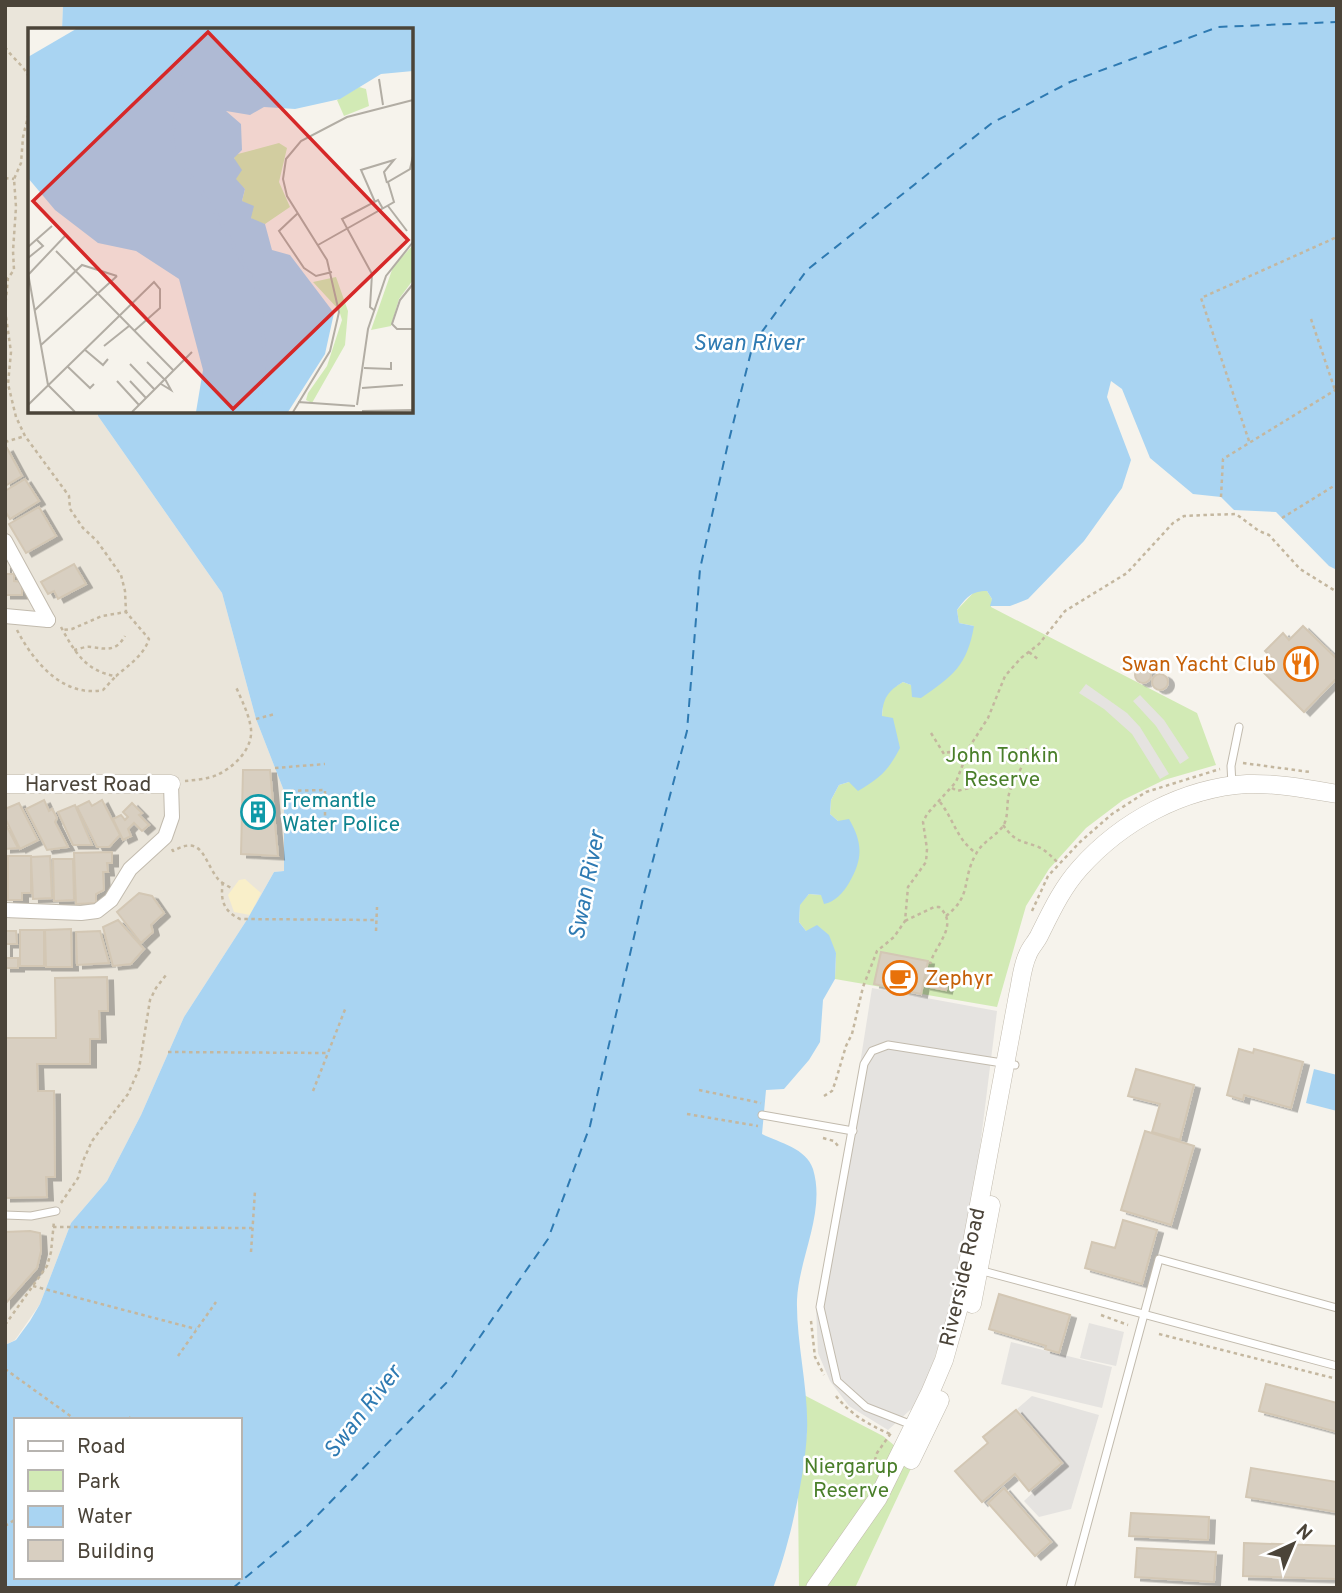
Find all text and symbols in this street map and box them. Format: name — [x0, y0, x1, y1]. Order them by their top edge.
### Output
inset map — [28, 28, 413, 413]
water label: Swan River — [693, 330, 805, 359]
restaurant icon: Swan Yacht Club — [1282, 645, 1320, 683]
place label: Swan Yacht Club — [1121, 652, 1276, 679]
park label: John Tonkin Reserve — [945, 743, 1059, 794]
street label: Harvest Road — [25, 772, 151, 799]
place label: Fremantle Water Police — [282, 788, 400, 839]
building icon: Fremantle Water Police — [239, 793, 277, 831]
water label: Swan River — [564, 826, 614, 942]
cafe icon: Zephyr — [881, 959, 919, 997]
place label: Zephyr — [925, 966, 993, 993]
street label: Riverside Road — [934, 1205, 993, 1349]
water label: Swan River — [319, 1358, 411, 1465]
legend — [14, 1418, 242, 1579]
text: Road — [77, 1434, 126, 1461]
park label: Niergarup Reserve — [804, 1454, 898, 1505]
text: Park — [77, 1469, 120, 1496]
text: Water — [77, 1504, 132, 1531]
north arrow — [1258, 1509, 1328, 1579]
text: N — [1290, 1520, 1317, 1547]
text: Building — [77, 1539, 155, 1566]

